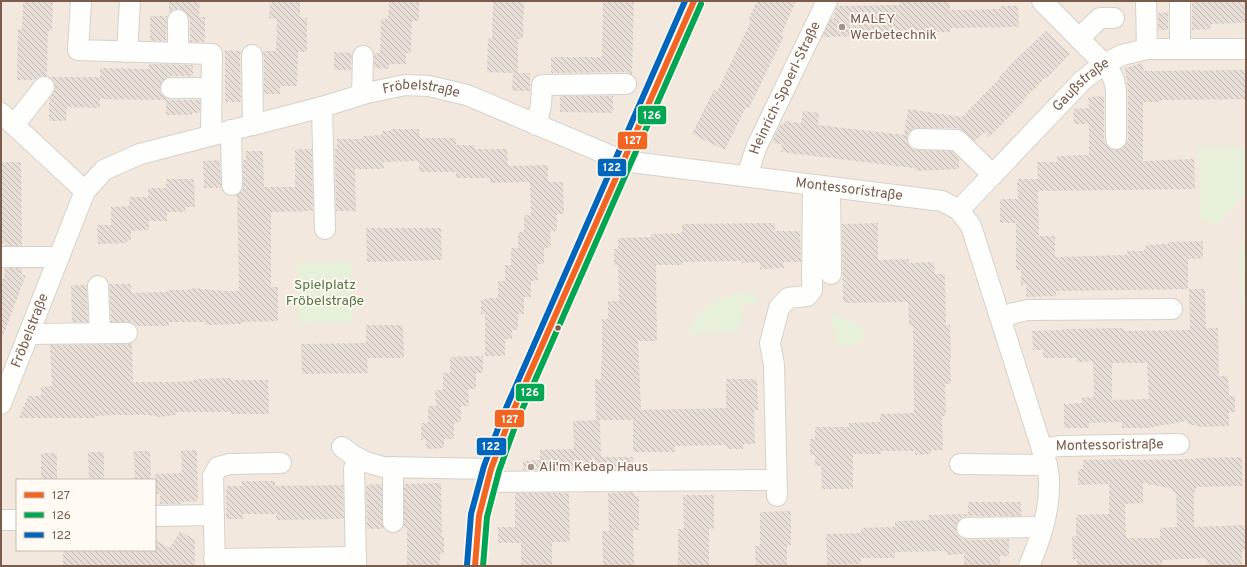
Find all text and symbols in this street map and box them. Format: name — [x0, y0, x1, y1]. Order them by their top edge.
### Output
place label: MALEY Werbetechnik — [850, 11, 937, 44]
street label: Heinrich-Spoerl-Straße — [746, 19, 824, 157]
marker: MALEY Werbetechnik — [837, 22, 847, 32]
street label: Gaußstraße — [1049, 54, 1112, 115]
street label: Fröbelstraße — [381, 76, 462, 102]
line badge: 126 — [637, 105, 667, 125]
text: 126 — [643, 109, 661, 123]
line badge: 127 — [617, 131, 648, 150]
text: 127 — [625, 134, 642, 148]
line badge: 122 — [597, 158, 627, 177]
text: 122 — [603, 161, 621, 175]
street label: Montessoristraße — [795, 174, 904, 205]
park label: Spielplatz Fröbelstraße — [286, 277, 364, 310]
street label: Fröbelstraße — [8, 291, 52, 370]
unlabelled marker — [553, 323, 563, 333]
line badge: 126 — [515, 383, 545, 402]
text: 126 — [521, 386, 539, 400]
line badge: 127 — [494, 409, 525, 428]
text: 127 — [502, 413, 519, 427]
street label: Montessoristraße — [1056, 436, 1164, 455]
line badge: 122 — [476, 437, 507, 456]
text: 122 — [482, 440, 500, 454]
place label: Ali'm Kebap Haus — [539, 459, 648, 476]
marker: Ali'm Kebap Haus — [526, 462, 536, 472]
legend — [16, 479, 156, 551]
text: 127 — [52, 488, 70, 504]
text: 126 — [52, 508, 71, 524]
text: 122 — [52, 528, 71, 544]

